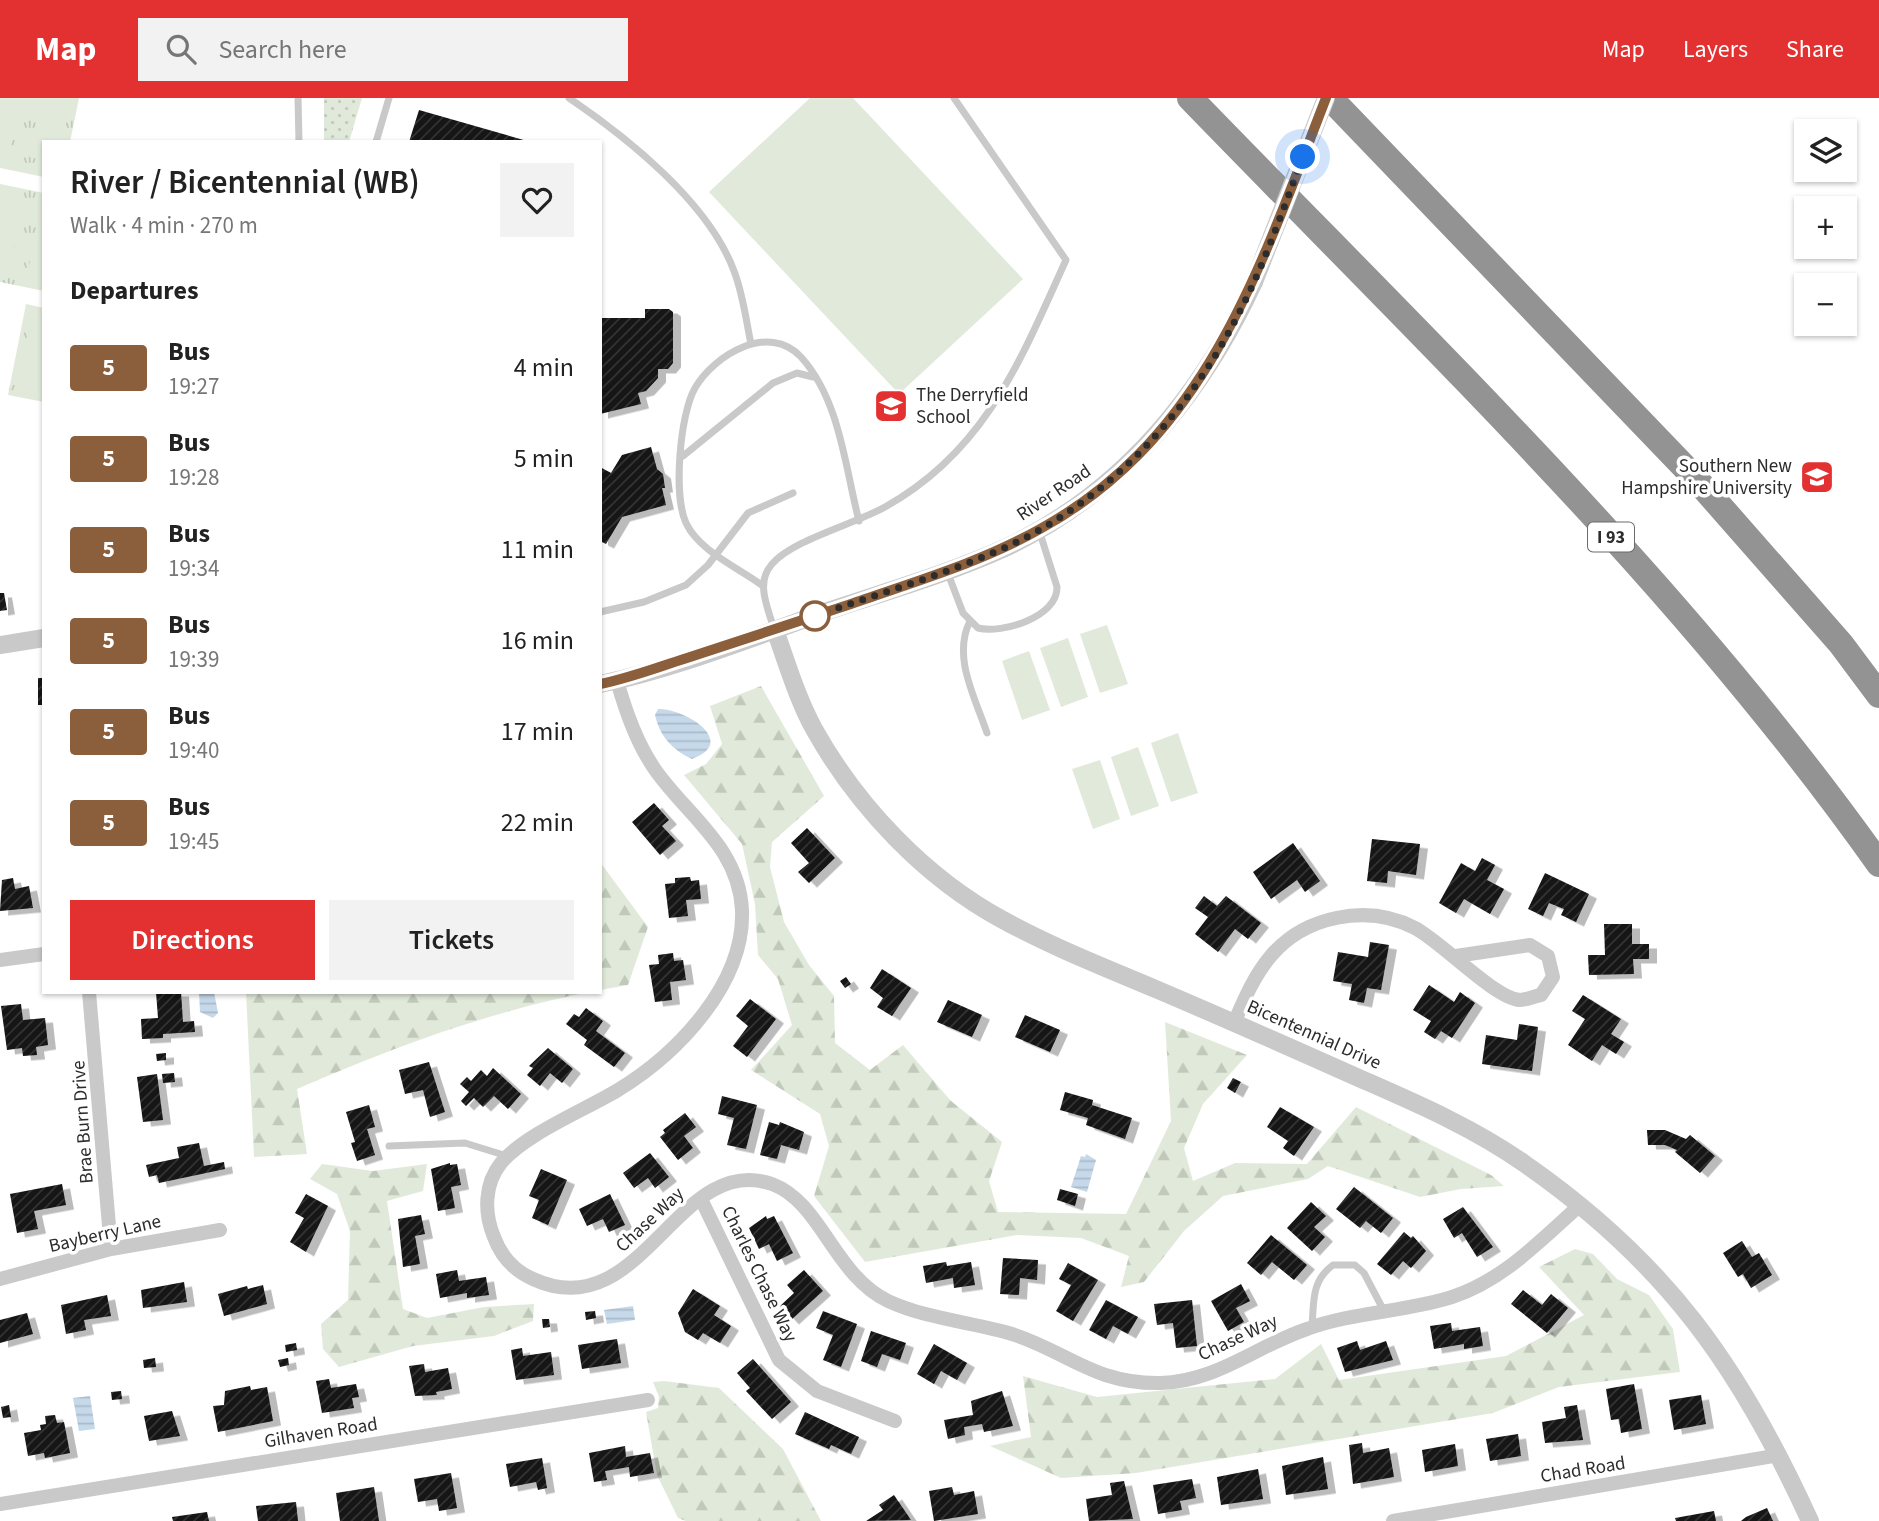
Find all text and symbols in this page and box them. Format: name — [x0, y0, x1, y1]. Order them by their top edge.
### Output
search box — [138, 18, 628, 81]
text: Map — [35, 26, 96, 73]
icon: search — [162, 30, 200, 68]
text: Search here — [218, 31, 347, 68]
text: Map — [1602, 32, 1645, 67]
text: Layers — [1683, 32, 1748, 67]
text: Share — [1786, 32, 1844, 67]
map controls — [1794, 119, 1857, 336]
button: layers — [1794, 119, 1857, 182]
your location — [1285, 139, 1320, 174]
text: River / Bicentennial (WB) — [70, 159, 420, 206]
button: heart — [500, 163, 574, 237]
button: + — [1794, 196, 1857, 259]
text: Walk · 4 min · 270 m — [70, 209, 258, 242]
text: Departures — [70, 272, 198, 309]
button: − — [1794, 273, 1857, 336]
text: Bus — [168, 333, 210, 370]
text: 4 min — [514, 349, 574, 386]
text: 5 — [102, 350, 115, 385]
text: 19:27 — [168, 370, 219, 403]
place label: The Derryfield School — [916, 382, 1028, 431]
school or university icon: The Derryfield School — [872, 387, 910, 425]
text: Bus — [168, 424, 210, 461]
text: 5 min — [514, 440, 574, 477]
text: 5 — [102, 441, 115, 476]
place label: Southern New Hampshire University — [1621, 453, 1792, 502]
street label: River Road — [1011, 458, 1097, 528]
school or university icon: Southern New Hampshire University — [1798, 458, 1836, 496]
text: 19:28 — [168, 461, 219, 494]
text: Bus — [168, 515, 210, 552]
road number: I 93 — [1588, 522, 1634, 552]
text: 11 min — [501, 531, 574, 568]
text: 5 — [102, 532, 115, 567]
text: 19:34 — [168, 552, 219, 585]
unlabelled marker — [800, 601, 830, 631]
text: Bus — [168, 606, 210, 643]
text: 16 min — [501, 622, 574, 659]
text: 5 — [102, 623, 115, 658]
text: 19:39 — [168, 643, 219, 676]
text: Bus — [168, 697, 210, 734]
text: 17 min — [501, 713, 574, 750]
text: 5 — [102, 714, 115, 749]
text: 19:40 — [168, 734, 219, 767]
text: Bus — [168, 788, 210, 825]
text: 22 min — [501, 804, 574, 841]
text: 5 — [102, 805, 115, 840]
text: 19:45 — [168, 825, 219, 858]
button: Directions — [70, 900, 315, 980]
button: Tickets — [329, 900, 574, 980]
street label: Bicentennial Drive — [1243, 993, 1385, 1077]
street label: Brae Burn Drive — [65, 1059, 101, 1185]
street label: Chase Way — [610, 1181, 690, 1259]
street label: Charles Chase Way — [714, 1201, 804, 1347]
street label: Bayberry Lane — [46, 1208, 164, 1260]
street label: Chase Way — [1194, 1308, 1282, 1368]
street label: Gilhaven Road — [262, 1411, 380, 1455]
street label: Chad Road — [1538, 1450, 1628, 1490]

